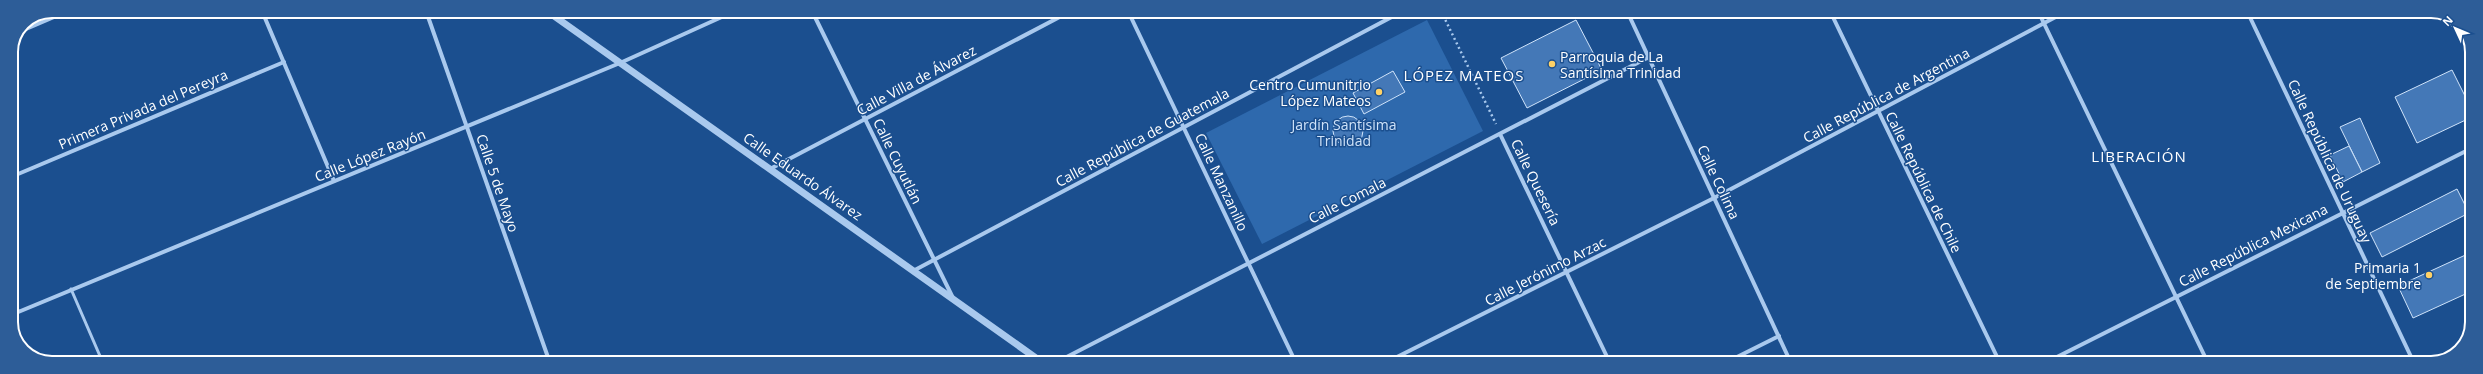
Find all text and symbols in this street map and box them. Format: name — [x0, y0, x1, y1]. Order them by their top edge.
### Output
north arrow — [2435, 8, 2475, 48]
text: N — [2439, 12, 2456, 29]
street label: Calle Villa de Álvarez — [853, 40, 980, 120]
street label: Calle República de Argentina — [1799, 43, 1973, 147]
place label: Parroquia de La Santísima Trinidad — [1560, 47, 1681, 82]
marker: Parroquia de La Santísima Trinidad — [1547, 59, 1557, 69]
street label: Primera Privada del Pereyra — [55, 65, 231, 153]
district label: LÓPEZ MATEOS — [1404, 65, 1524, 85]
place label: Centro Cumunitrio López Mateos — [1249, 75, 1371, 110]
street label: Calle República de Uruguay — [2284, 76, 2377, 247]
street label: Calle República de Guatemala — [1052, 83, 1232, 191]
marker: Centro Cumunitrio López Mateos — [1374, 87, 1384, 97]
street label: Calle República de Chile — [1881, 108, 1967, 256]
street label: Calle Cuyutlán — [869, 115, 927, 207]
park label: Jardín Santísima Trinidad — [1289, 115, 1397, 150]
street label: Calle López Rayón — [312, 124, 428, 186]
street label: Calle Eduardo Álvarez — [740, 128, 867, 225]
street label: Calle Manzanillo — [1191, 130, 1253, 234]
street label: Calle 5 de Mayo — [472, 131, 524, 235]
street label: Calle Quesería — [1507, 136, 1565, 228]
street label: Calle Colima — [1693, 142, 1745, 222]
district label: LIBERACIÓN — [2091, 146, 2187, 166]
street label: Calle Comala — [1305, 172, 1389, 228]
street label: Calle República Mexicana — [2175, 199, 2331, 291]
street label: Calle Jerónimo Arzac — [1481, 232, 1609, 310]
place label: Primaria 1 de Septiembre — [2325, 258, 2421, 293]
marker: Primaria 1 de Septiembre — [2424, 270, 2434, 280]

